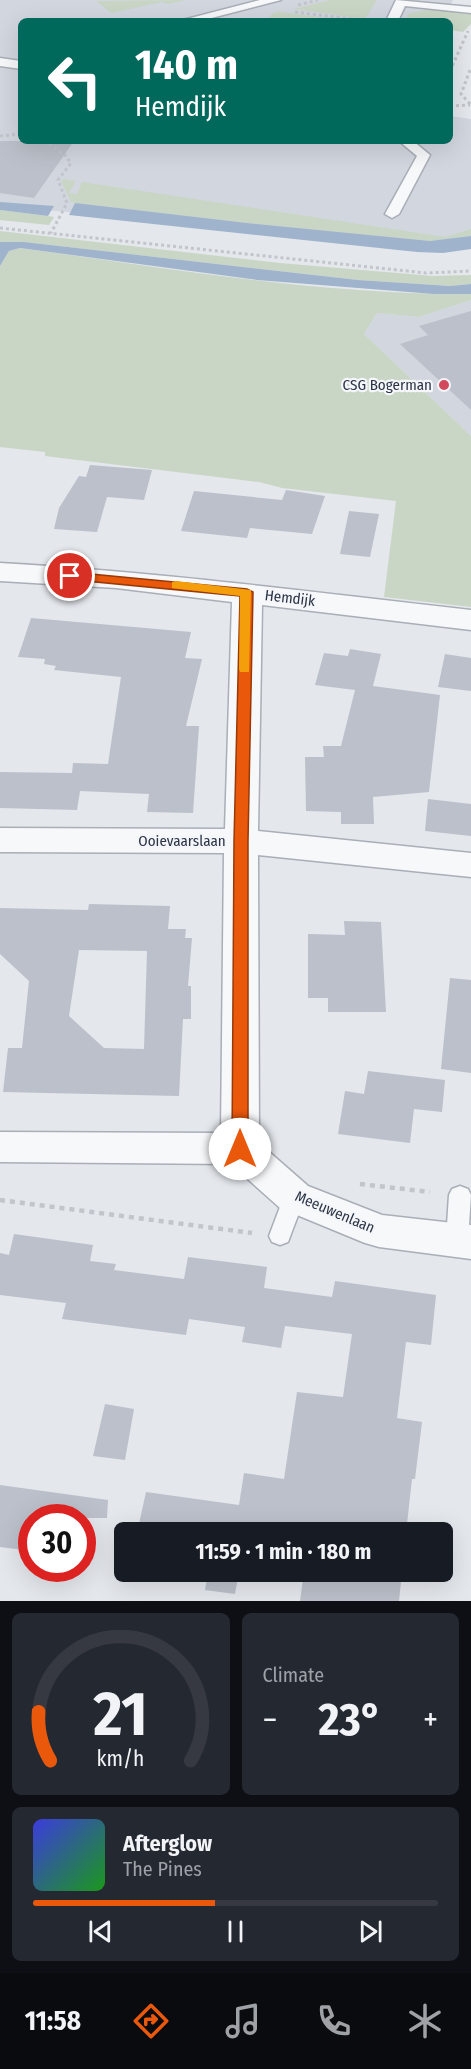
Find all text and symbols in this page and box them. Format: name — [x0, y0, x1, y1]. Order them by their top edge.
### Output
text: 140 m — [135, 40, 238, 90]
icon: left — [36, 42, 114, 120]
text: Hemdijk — [135, 91, 226, 123]
place label: CSG Bogerman — [343, 376, 432, 394]
marker: CSG Bogerman — [437, 378, 451, 392]
pin — [44, 550, 95, 601]
icon: arrive — [53, 559, 86, 592]
street label: Hemdijk — [264, 586, 316, 610]
street label: Ooievaarslaan — [138, 832, 226, 850]
position arrow — [208, 1117, 272, 1181]
street label: Meeuwenlaan — [292, 1187, 378, 1237]
speed limit sign: 30 — [18, 1504, 96, 1582]
text: 11:59 · 1 min · 180 m — [196, 1538, 371, 1565]
text: Climate — [263, 1663, 324, 1687]
text: 21 — [93, 1677, 148, 1752]
text: 23° — [319, 1693, 382, 1747]
text: − — [263, 1700, 277, 1740]
text: + — [423, 1700, 438, 1740]
text: km/h — [97, 1746, 145, 1772]
text: Afterglow — [123, 1830, 212, 1857]
text: The Pines — [123, 1857, 202, 1881]
icon: previous — [84, 1915, 117, 1948]
icon: pause — [219, 1915, 252, 1948]
icon: next — [354, 1915, 387, 1948]
icon: directions — [130, 2000, 172, 2042]
icon: music — [222, 2000, 264, 2042]
icon: phone — [313, 2000, 355, 2042]
icon: climate — [404, 2000, 446, 2042]
text: 11:58 — [25, 2005, 81, 2037]

